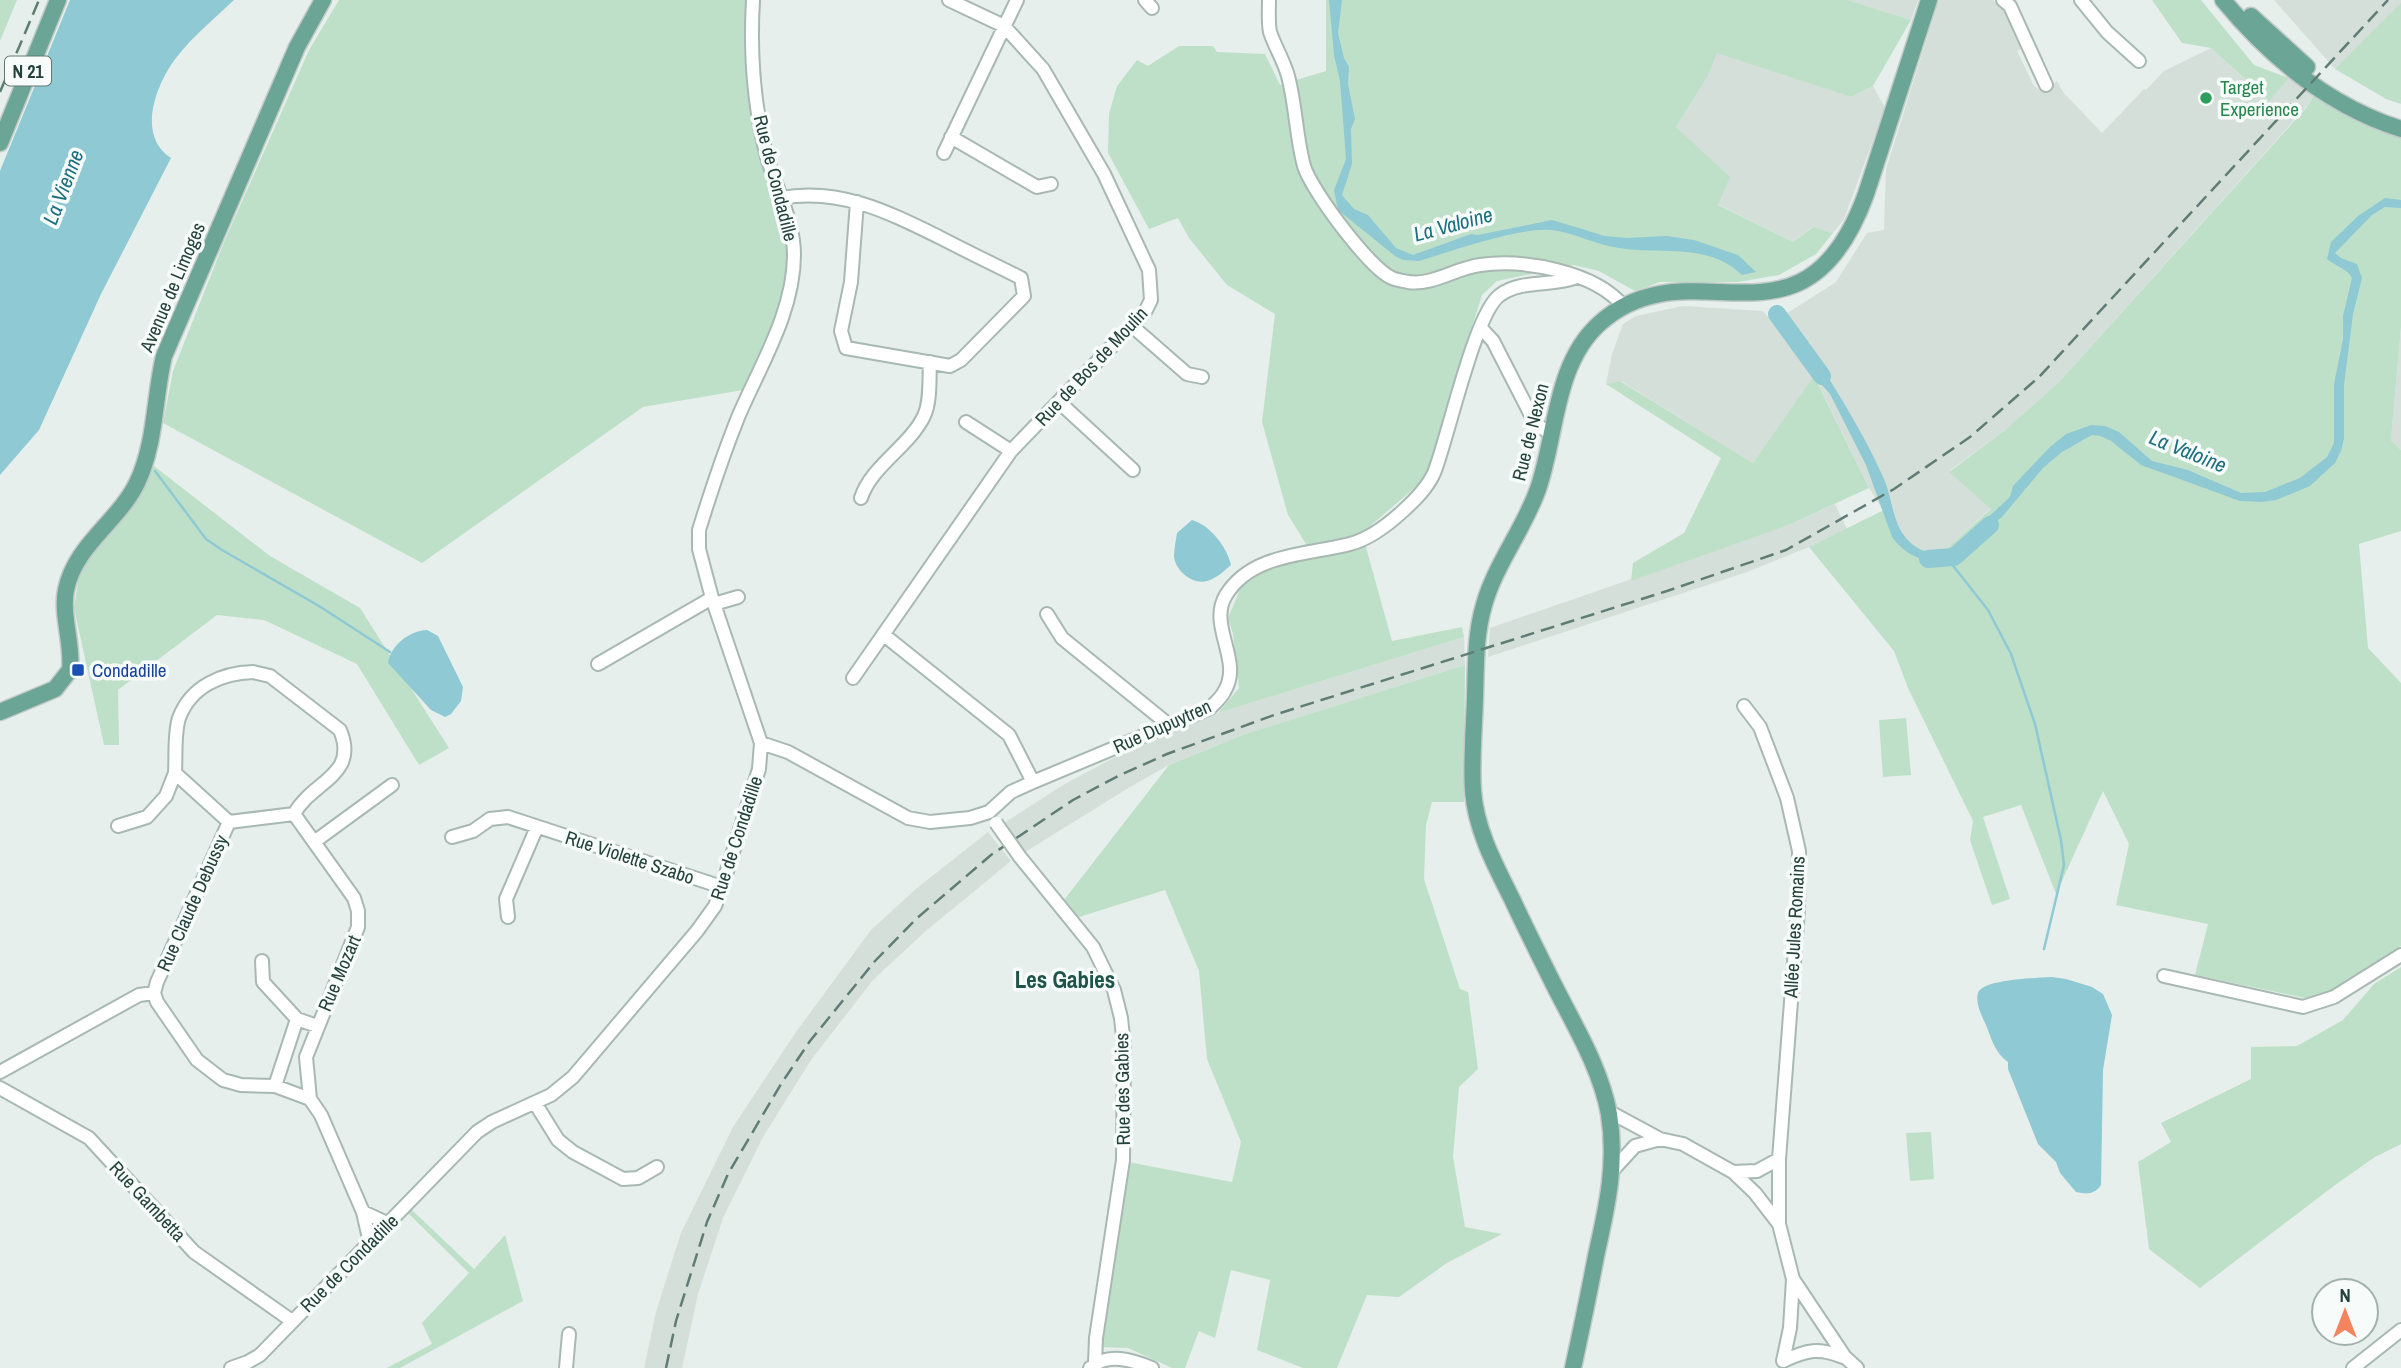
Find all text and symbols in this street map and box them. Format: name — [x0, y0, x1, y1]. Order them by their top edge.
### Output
road number: N 21 — [5, 56, 51, 86]
place label: Target Experience — [2220, 74, 2299, 122]
marker: Target Experience — [2198, 90, 2214, 106]
street label: Rue de Condadille — [748, 112, 804, 244]
water label: La Vienne — [35, 145, 91, 229]
water label: La Valoine — [1410, 200, 1496, 248]
street label: Avenue de Limoges — [133, 218, 211, 357]
street label: Rue de Bos de Moulin — [1029, 301, 1153, 431]
street label: Rue de Nexon — [1505, 381, 1555, 483]
water label: La Valoine — [2145, 422, 2231, 480]
place label: Condadille — [92, 657, 166, 683]
marker: Condadille — [70, 662, 86, 678]
street label: Rue Dupuytren — [1109, 693, 1215, 759]
street label: Rue de Condadille — [704, 773, 768, 903]
street label: Rue Violette Szabo — [562, 824, 698, 890]
street label: Rue Claude Debussy — [150, 830, 234, 976]
street label: Allée Jules Romains — [1777, 855, 1811, 1000]
street label: Rue Mozart — [311, 930, 367, 1015]
district label: Les Gabies — [1015, 964, 1115, 995]
street label: Rue des Gabies — [1108, 1032, 1136, 1146]
street label: Rue Gambetta — [104, 1155, 192, 1247]
street label: Rue de Condadille — [294, 1208, 404, 1318]
north arrow — [2310, 1277, 2380, 1347]
text: N — [2339, 1282, 2351, 1308]

